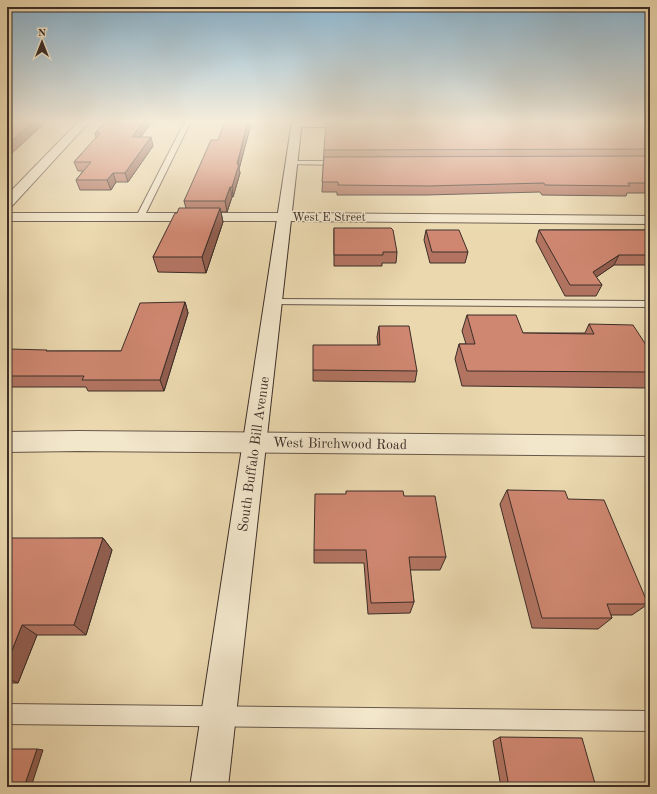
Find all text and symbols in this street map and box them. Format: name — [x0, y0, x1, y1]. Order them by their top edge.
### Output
north arrow — [22, 22, 62, 62]
text: N — [38, 28, 47, 39]
street label: West E Street — [292, 212, 366, 224]
street label: South Buffalo Bill Avenue — [236, 375, 272, 533]
street label: West Birchwood Road — [273, 436, 407, 452]

